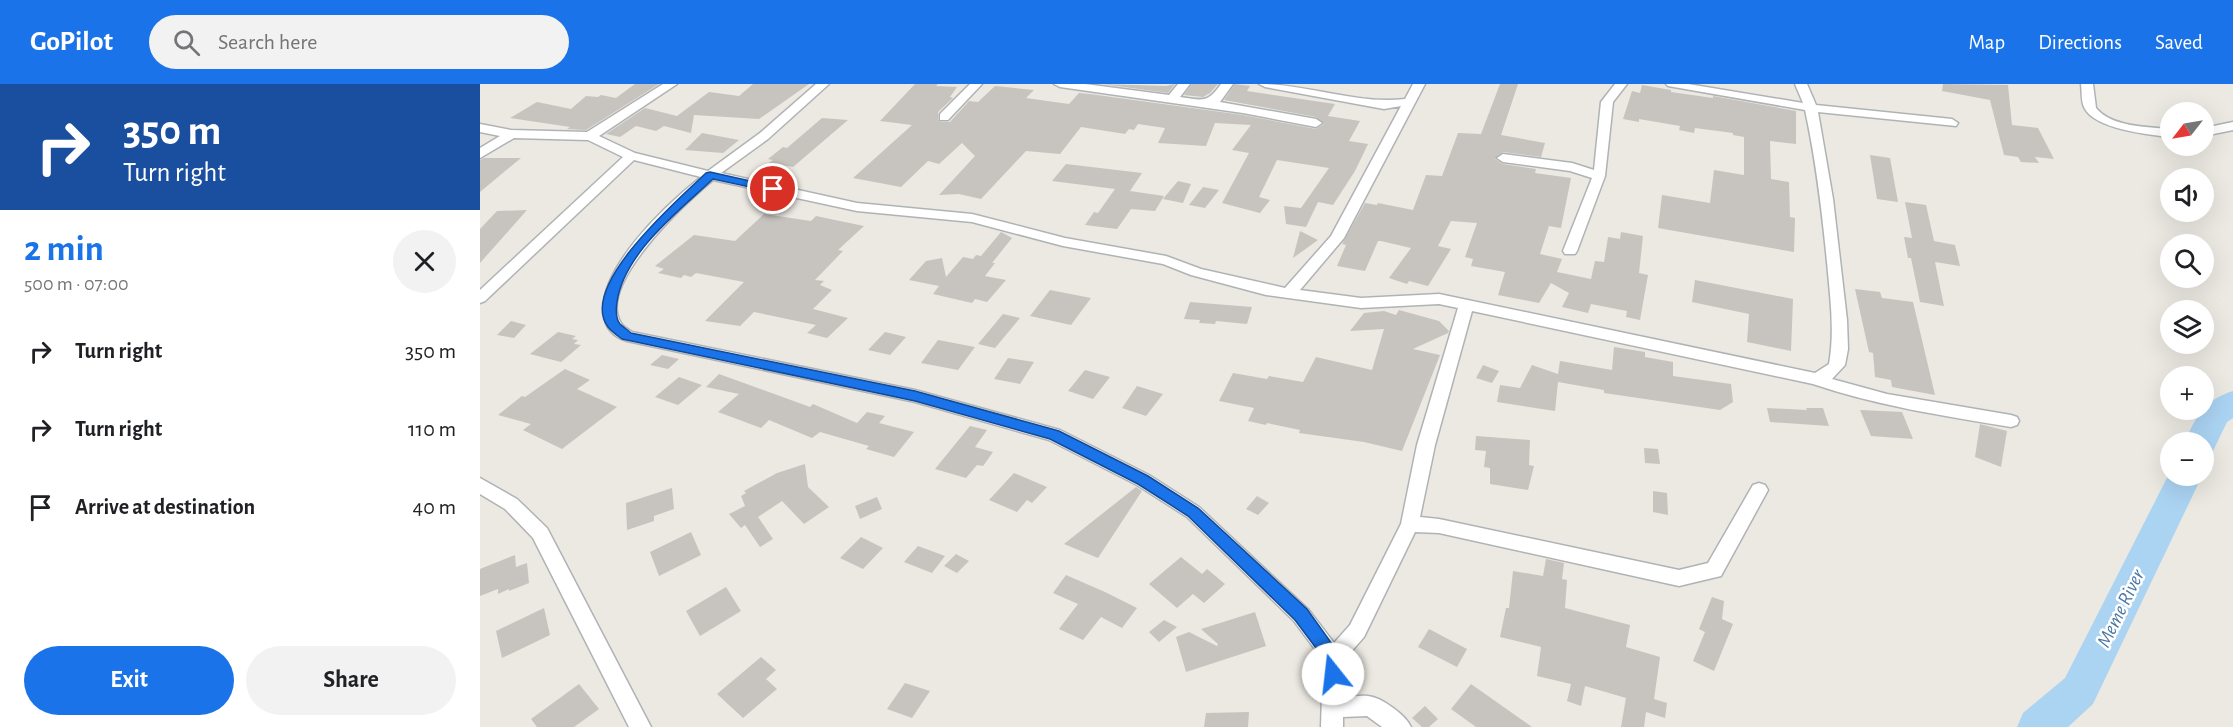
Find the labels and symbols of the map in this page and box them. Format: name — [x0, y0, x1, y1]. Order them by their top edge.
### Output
north arrow — [2160, 102, 2214, 156]
pin — [747, 163, 798, 214]
water label: Meme River — [2094, 566, 2148, 651]
position arrow — [1301, 642, 1365, 706]

